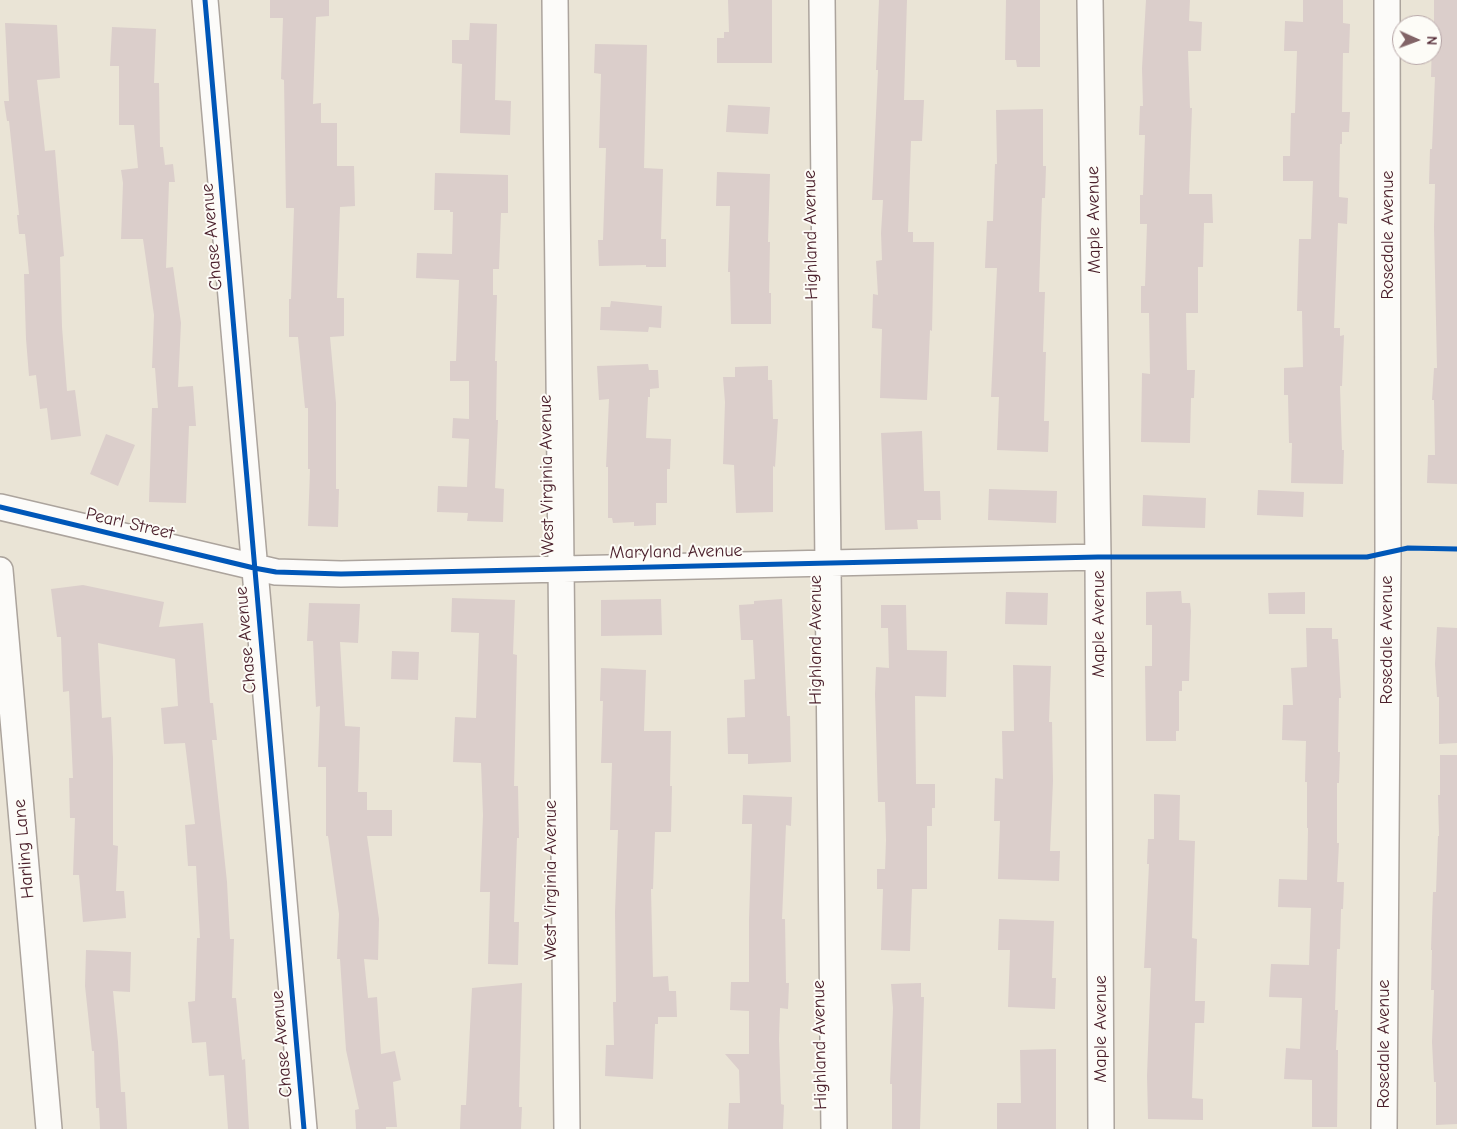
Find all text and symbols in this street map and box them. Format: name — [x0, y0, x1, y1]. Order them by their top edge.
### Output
north arrow — [1392, 15, 1442, 65]
text: N — [1423, 36, 1440, 45]
street label: Maple Avenue — [1082, 166, 1106, 274]
street label: Highland Avenue — [799, 170, 823, 300]
street label: Rosedale Avenue — [1377, 171, 1399, 299]
street label: Chase Avenue — [197, 183, 227, 291]
street label: West Virginia Avenue — [535, 395, 559, 555]
street label: Pearl Street — [84, 503, 176, 545]
street label: Maryland Avenue — [609, 540, 743, 564]
street label: Maple Avenue — [1088, 570, 1110, 678]
street label: Highland Avenue — [805, 575, 827, 705]
street label: Rosedale Avenue — [1376, 576, 1398, 704]
street label: Chase Avenue — [231, 586, 261, 694]
street label: Harling Lane — [9, 798, 39, 900]
street label: West Virginia Avenue — [540, 800, 562, 960]
street label: Maple Avenue — [1090, 975, 1112, 1083]
street label: Highland Avenue — [808, 980, 832, 1110]
street label: Rosedale Avenue — [1373, 980, 1395, 1108]
street label: Chase Avenue — [267, 990, 297, 1098]

